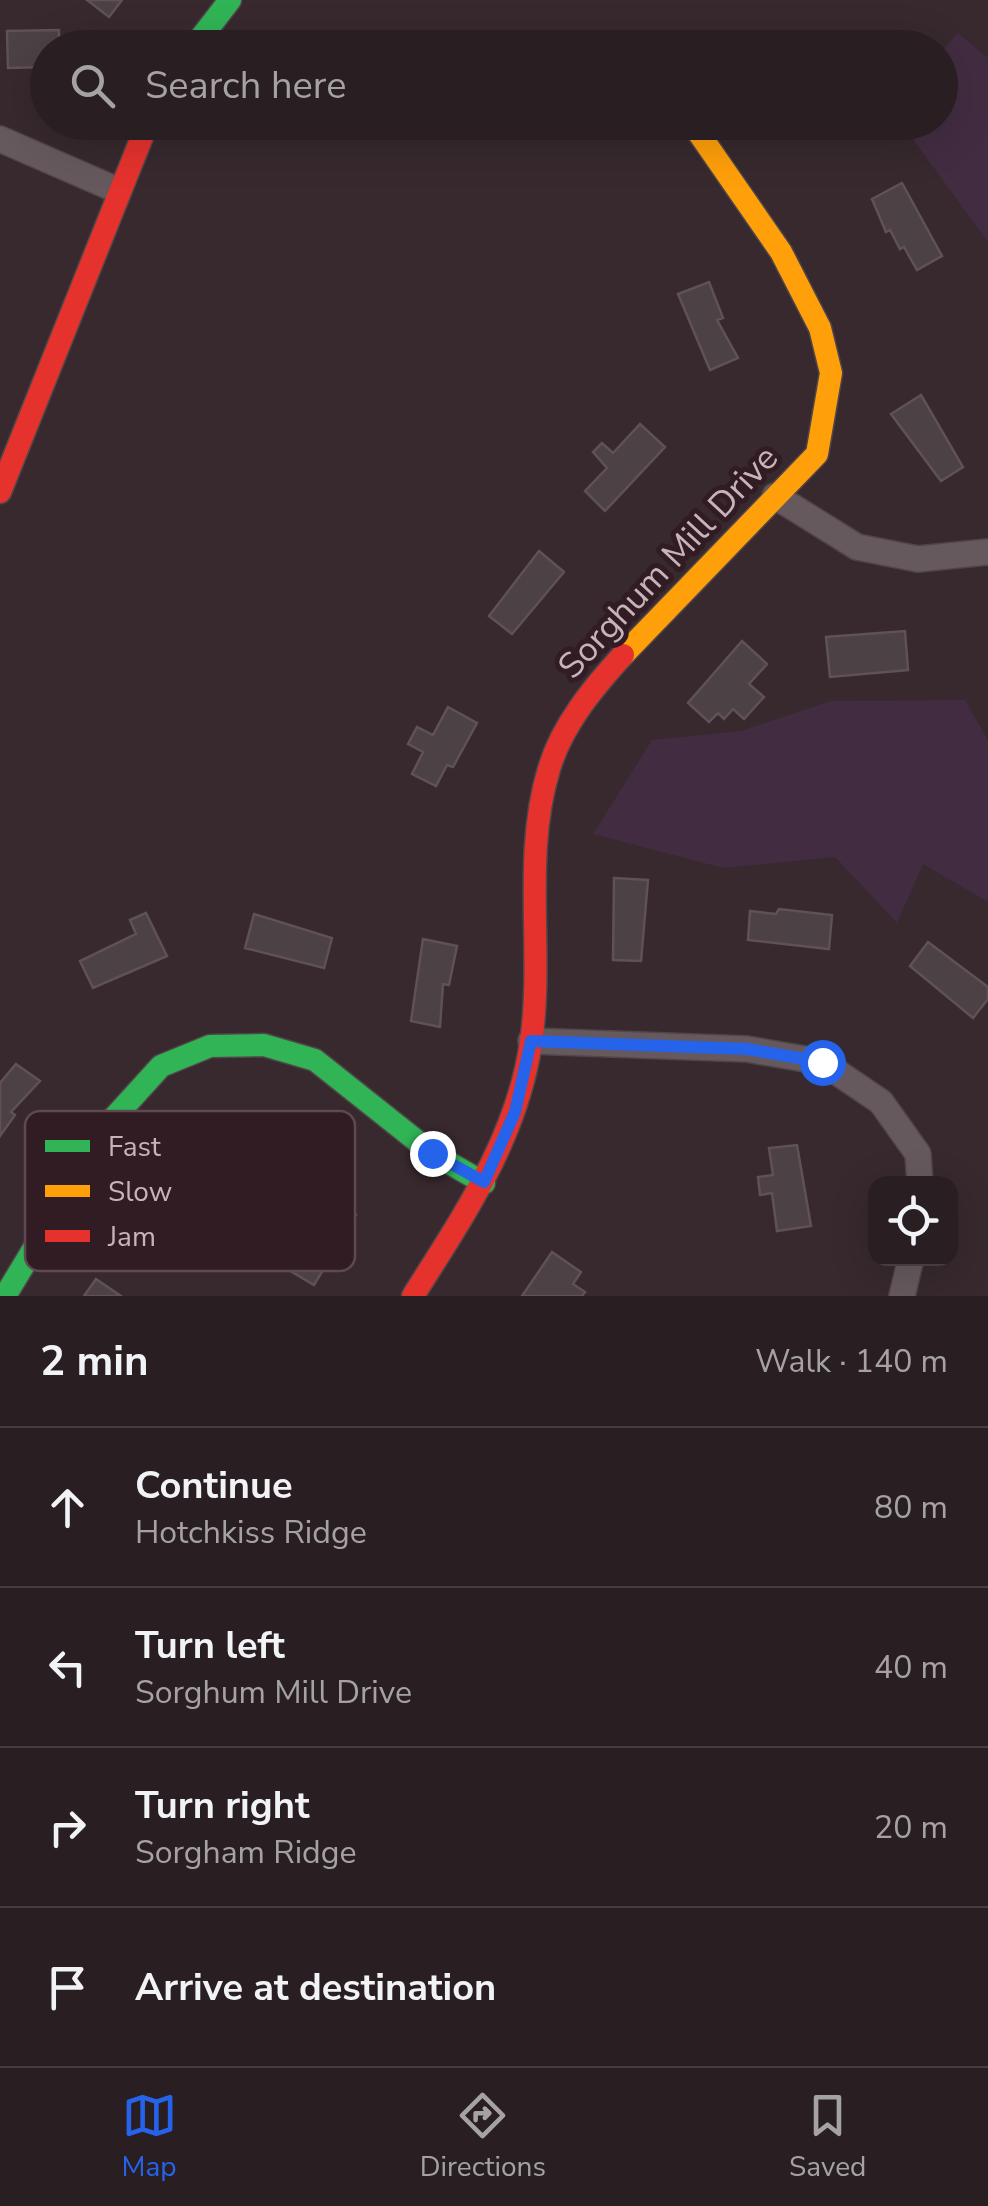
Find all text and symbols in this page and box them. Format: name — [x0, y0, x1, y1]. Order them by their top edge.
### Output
search box — [30, 30, 958, 140]
icon: search — [65, 58, 120, 113]
text: Search here — [145, 60, 346, 111]
street label: Sorghum Mill Drive — [547, 435, 789, 689]
route start — [800, 1040, 846, 1086]
legend — [25, 1111, 355, 1271]
text: Fast — [108, 1128, 161, 1166]
route end — [410, 1131, 456, 1177]
text: Slow — [108, 1173, 172, 1211]
map controls — [868, 1176, 958, 1266]
button: locate — [868, 1176, 958, 1266]
text: Jam — [107, 1218, 156, 1256]
text: 2 min — [40, 1333, 149, 1390]
text: Walk · 140 m — [755, 1340, 948, 1383]
text: Continue — [135, 1460, 293, 1511]
icon: ahead — [40, 1480, 95, 1535]
text: 80 m — [874, 1486, 948, 1529]
text: Hotchkiss Ridge — [135, 1511, 367, 1554]
text: Turn left — [135, 1620, 285, 1671]
icon: left — [40, 1640, 95, 1695]
text: 40 m — [874, 1646, 948, 1689]
text: Sorghum Mill Drive — [135, 1671, 412, 1714]
text: Turn right — [135, 1780, 310, 1831]
icon: right — [40, 1800, 95, 1855]
text: 20 m — [874, 1806, 948, 1849]
text: Sorgham Ridge — [135, 1831, 357, 1874]
icon: arrive — [40, 1960, 95, 2015]
text: Arrive at destination — [135, 1962, 496, 2013]
tab: Map — [122, 2088, 177, 2186]
tab: Directions — [420, 2088, 546, 2186]
tab: Saved — [789, 2088, 866, 2186]

